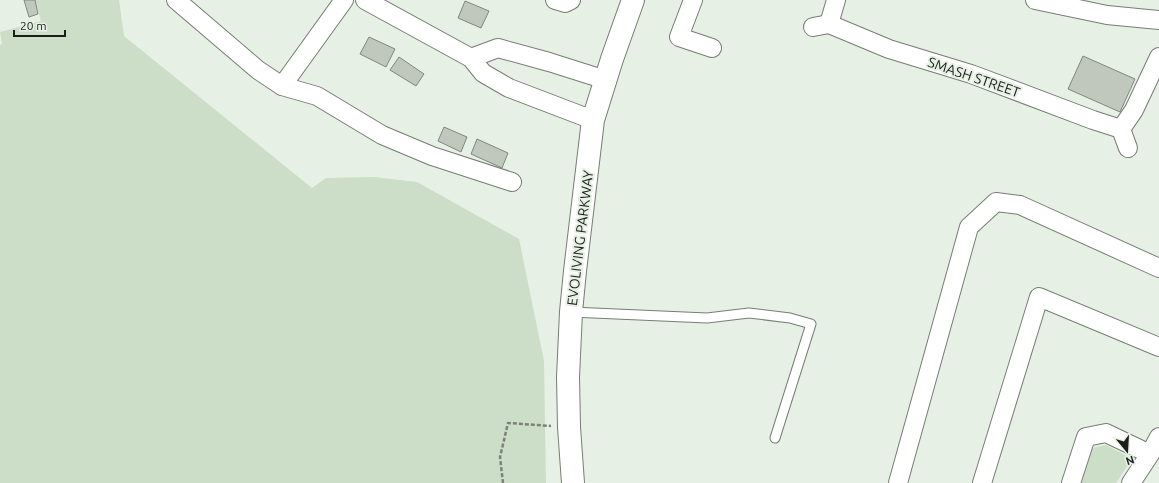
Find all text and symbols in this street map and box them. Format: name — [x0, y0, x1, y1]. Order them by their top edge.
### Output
scale bar — [14, 12, 65, 38]
text: 20 m — [20, 19, 47, 32]
street label: SMASH STREET — [926, 54, 1022, 100]
street label: EVOLIVING PARKWAY — [564, 169, 596, 307]
north arrow — [1107, 431, 1147, 471]
text: N — [1124, 454, 1136, 467]

